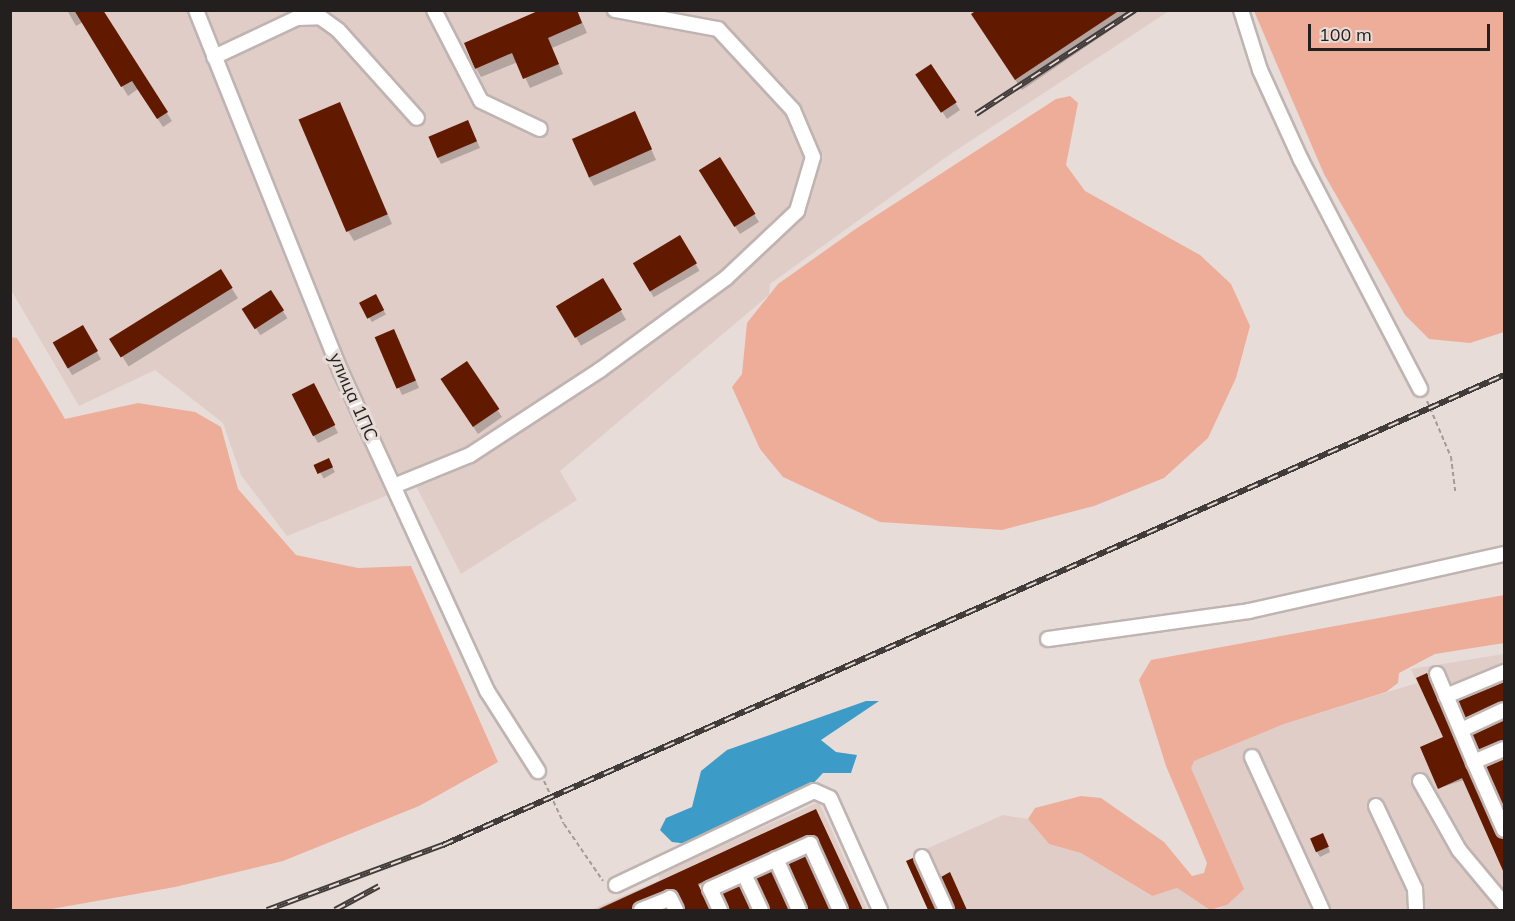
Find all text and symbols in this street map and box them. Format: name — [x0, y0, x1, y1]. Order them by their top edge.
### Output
scale bar — [1311, 12, 1492, 50]
text: 100 m — [1319, 23, 1372, 46]
street label: улица 1ПС — [324, 350, 382, 444]

